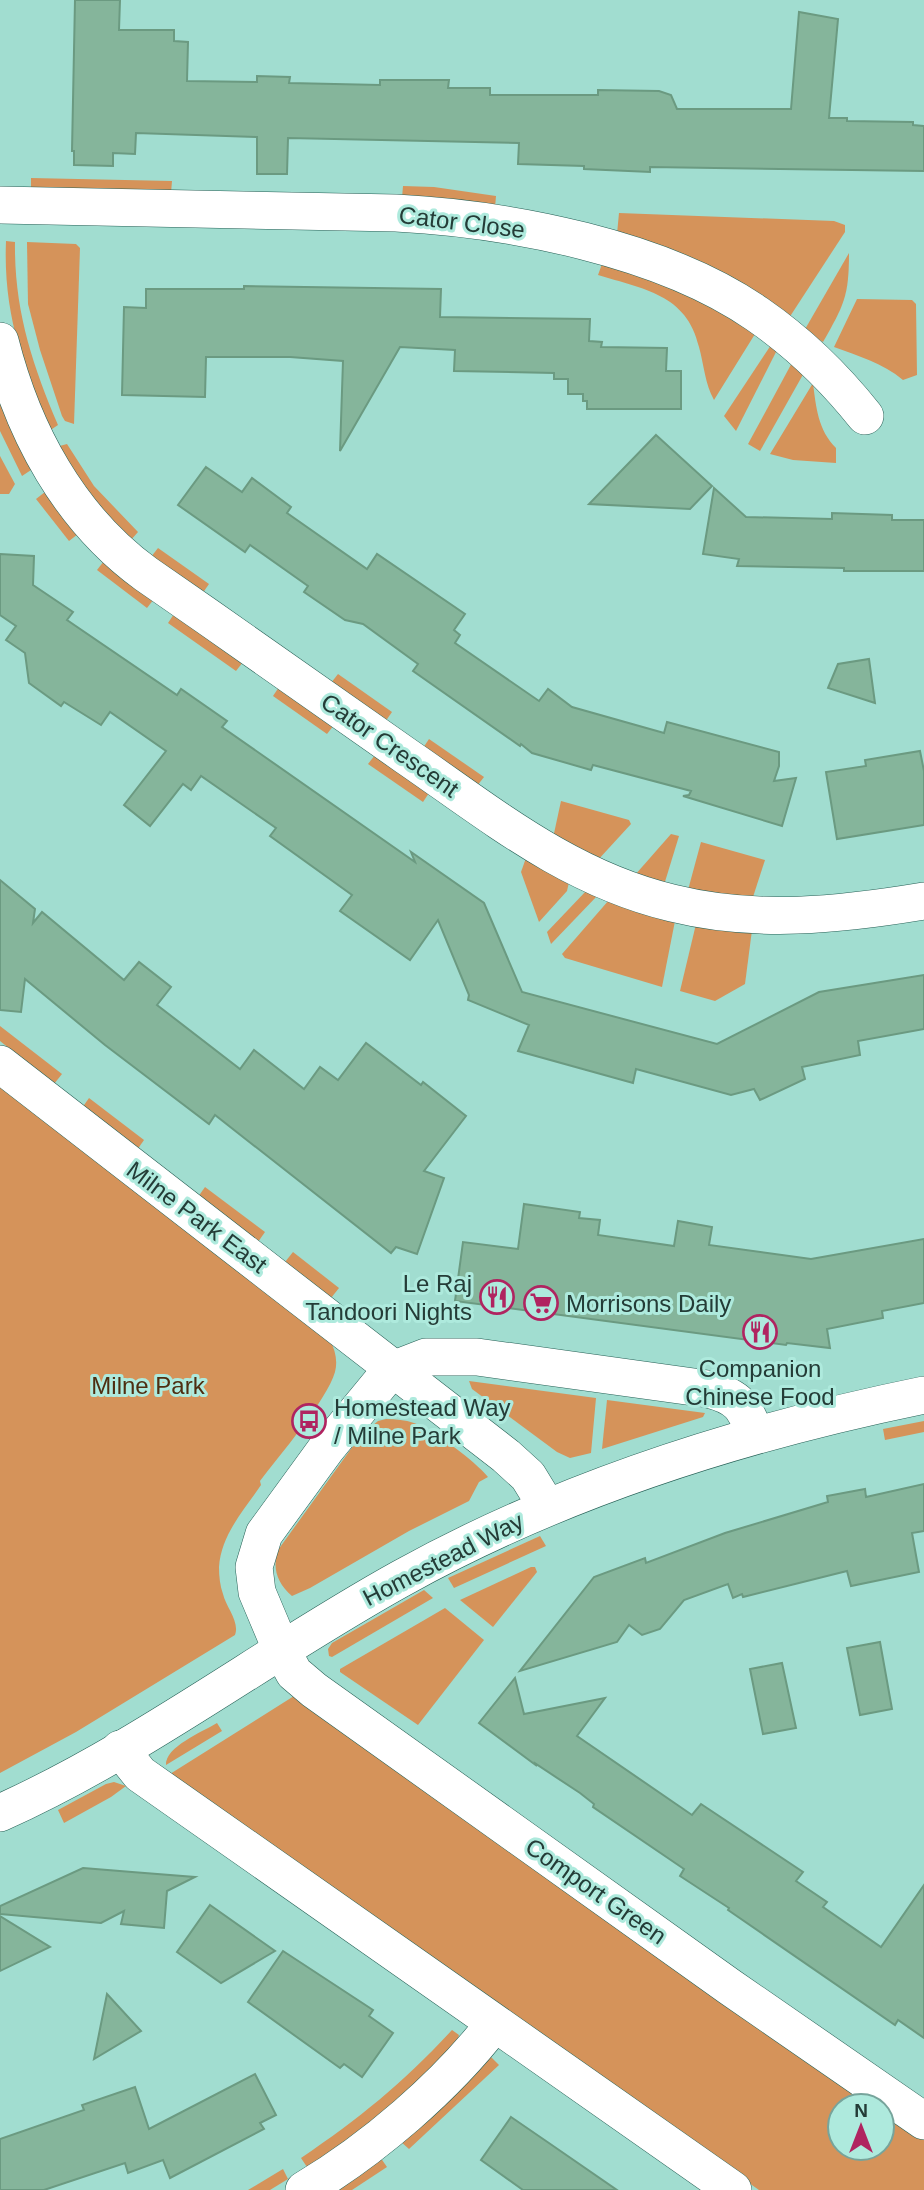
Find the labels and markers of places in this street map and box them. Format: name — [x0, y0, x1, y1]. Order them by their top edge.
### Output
place label: Le Raj Tandoori Nights — [305, 1270, 472, 1325]
restaurant icon: Le Raj Tandoori Nights — [478, 1278, 516, 1316]
supermarket icon: Morrisons Daily — [522, 1284, 560, 1322]
place label: Morrisons Daily — [566, 1290, 731, 1317]
restaurant icon: Companion Chinese Food — [741, 1313, 779, 1351]
place label: Companion Chinese Food — [685, 1355, 835, 1410]
place label: Homestead Way / Milne Park — [334, 1394, 511, 1449]
bus stop icon: Homestead Way / Milne Park — [290, 1402, 328, 1440]

